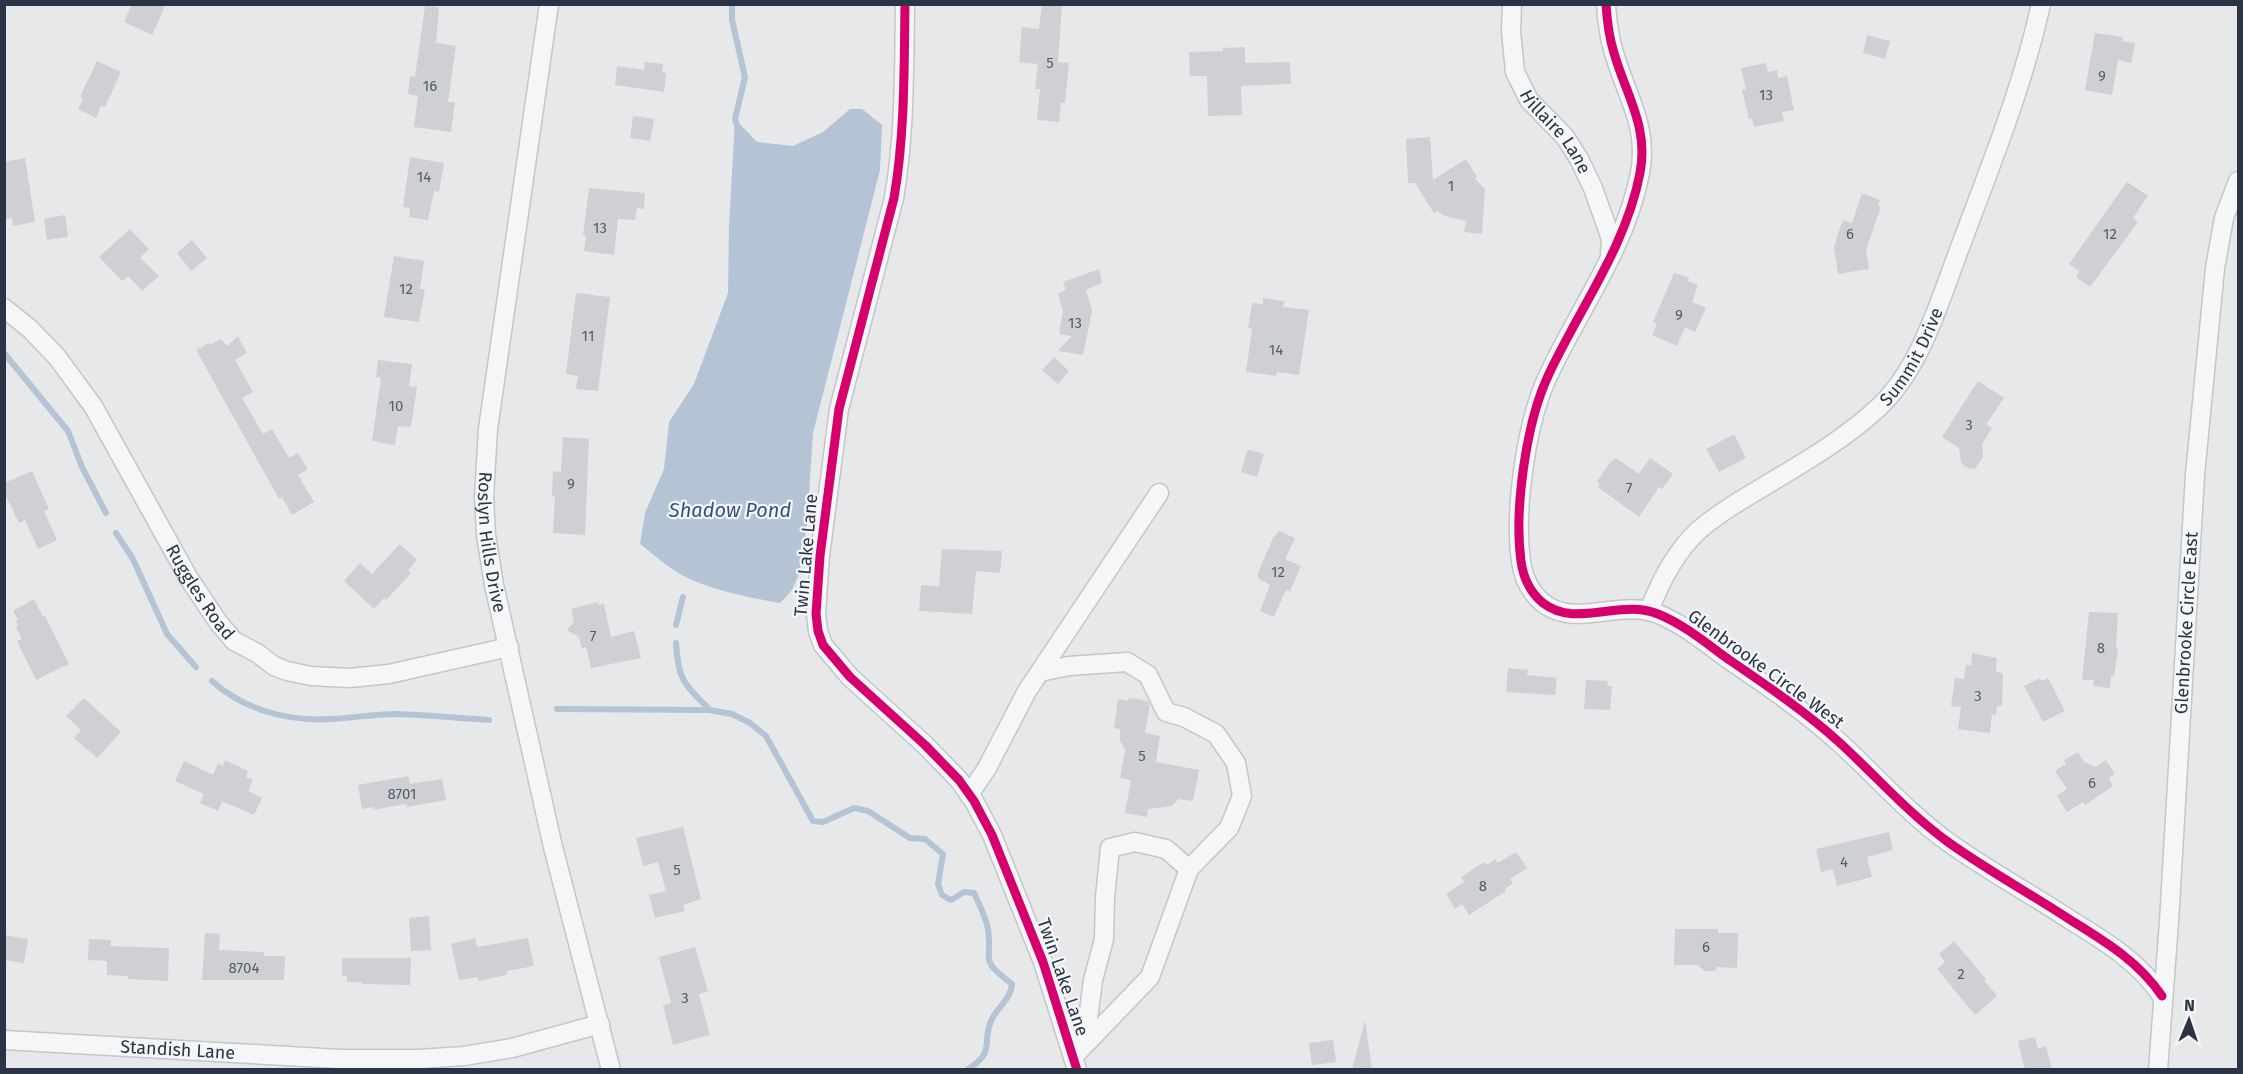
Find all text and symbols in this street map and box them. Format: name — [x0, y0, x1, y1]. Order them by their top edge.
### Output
house number: 5 — [1046, 54, 1054, 72]
house number: 9 — [2098, 67, 2106, 85]
house number: 16 — [423, 77, 437, 95]
street label: Hillaire Lane — [1515, 86, 1595, 177]
house number: 13 — [1759, 86, 1773, 104]
house number: 14 — [417, 168, 431, 186]
house number: 1 — [1448, 177, 1454, 195]
house number: 13 — [593, 219, 607, 237]
house number: 6 — [1846, 225, 1854, 243]
house number: 12 — [2103, 225, 2117, 243]
house number: 12 — [399, 280, 413, 298]
street label: Summit Drive — [1875, 304, 1948, 411]
house number: 9 — [1675, 306, 1683, 324]
house number: 13 — [1068, 314, 1082, 332]
house number: 11 — [582, 327, 594, 345]
house number: 14 — [1269, 341, 1283, 359]
house number: 10 — [389, 397, 403, 415]
house number: 3 — [1965, 416, 1973, 434]
street label: Roslyn Hills Drive — [473, 471, 511, 615]
house number: 9 — [567, 475, 575, 493]
house number: 7 — [1626, 479, 1633, 497]
street label: Twin Lake Lane — [790, 493, 822, 617]
water label: Shadow Pond — [668, 498, 791, 522]
street label: Glenbrooke Circle East — [2170, 531, 2203, 715]
street label: Ruggles Road — [161, 540, 239, 644]
house number: 12 — [1271, 563, 1285, 581]
street label: Glenbrooke Circle West — [1683, 605, 1849, 733]
house number: 7 — [590, 627, 597, 645]
house number: 8 — [2097, 639, 2105, 657]
house number: 3 — [1974, 687, 1982, 705]
house number: 5 — [1138, 747, 1146, 765]
house number: 6 — [2088, 774, 2096, 792]
house number: 8701 — [387, 785, 417, 803]
house number: 4 — [1840, 853, 1848, 871]
house number: 5 — [673, 861, 681, 879]
house number: 8 — [1479, 877, 1487, 895]
street label: Twin Lake Lane — [1033, 915, 1093, 1039]
house number: 6 — [1702, 938, 1710, 956]
house number: 8704 — [229, 959, 259, 977]
house number: 2 — [1957, 965, 1965, 983]
house number: 3 — [681, 989, 689, 1007]
north arrow — [2159, 990, 2219, 1050]
text: N — [2184, 996, 2195, 1015]
street label: Standish Lane — [120, 1036, 236, 1064]

